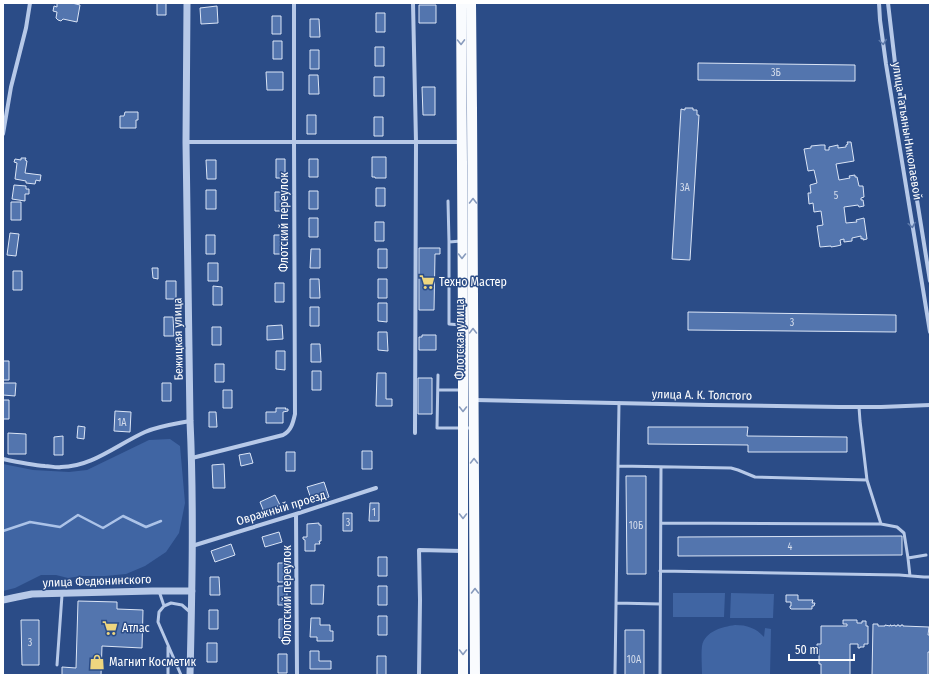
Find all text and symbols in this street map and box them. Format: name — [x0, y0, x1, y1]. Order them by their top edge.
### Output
one-way arrow — [457, 39, 465, 45]
one-way arrow — [878, 39, 887, 45]
street label: улица Татьяны Николаевой — [889, 61, 925, 201]
house number: 3Б — [771, 67, 781, 79]
street label: Флотский переулок — [277, 172, 291, 272]
house number: 3А — [680, 182, 691, 194]
house number: 5 — [834, 190, 839, 202]
one-way arrow — [469, 198, 477, 204]
one-way arrow — [907, 222, 916, 228]
one-way arrow — [458, 253, 466, 259]
supermarket icon: Техно Мастер — [418, 273, 436, 291]
place label: Техно Мастер — [439, 275, 507, 289]
street label: Бежицкая улица — [170, 297, 186, 380]
street label: Флотская улица — [453, 298, 467, 379]
house number: 3 — [790, 317, 795, 329]
one-way arrow — [469, 328, 477, 334]
street label: улица А. К. Толстого — [652, 387, 752, 403]
one-way arrow — [459, 406, 467, 412]
house number: 1А — [117, 417, 127, 429]
one-way arrow — [470, 458, 478, 464]
street label: Овражный проезд — [234, 488, 328, 528]
house number: 1 — [372, 507, 376, 519]
one-way arrow — [459, 513, 467, 519]
house number: 3 — [346, 517, 351, 529]
house number: 10Б — [629, 520, 643, 532]
house number: 4 — [788, 541, 793, 553]
street label: Флотский переулок — [280, 545, 294, 645]
street label: улица Федюнинского — [42, 572, 152, 590]
one-way arrow — [471, 588, 479, 594]
supermarket icon: Атлас — [101, 619, 119, 637]
place label: Атлас — [122, 621, 150, 635]
scale bar — [789, 636, 854, 662]
house number: 3 — [28, 637, 33, 649]
text: 50 m — [795, 643, 819, 657]
one-way arrow — [459, 649, 467, 655]
shop icon: Магнит Косметик — [88, 653, 106, 671]
house number: 10А — [627, 654, 642, 666]
place label: Магнит Косметик — [109, 655, 197, 669]

